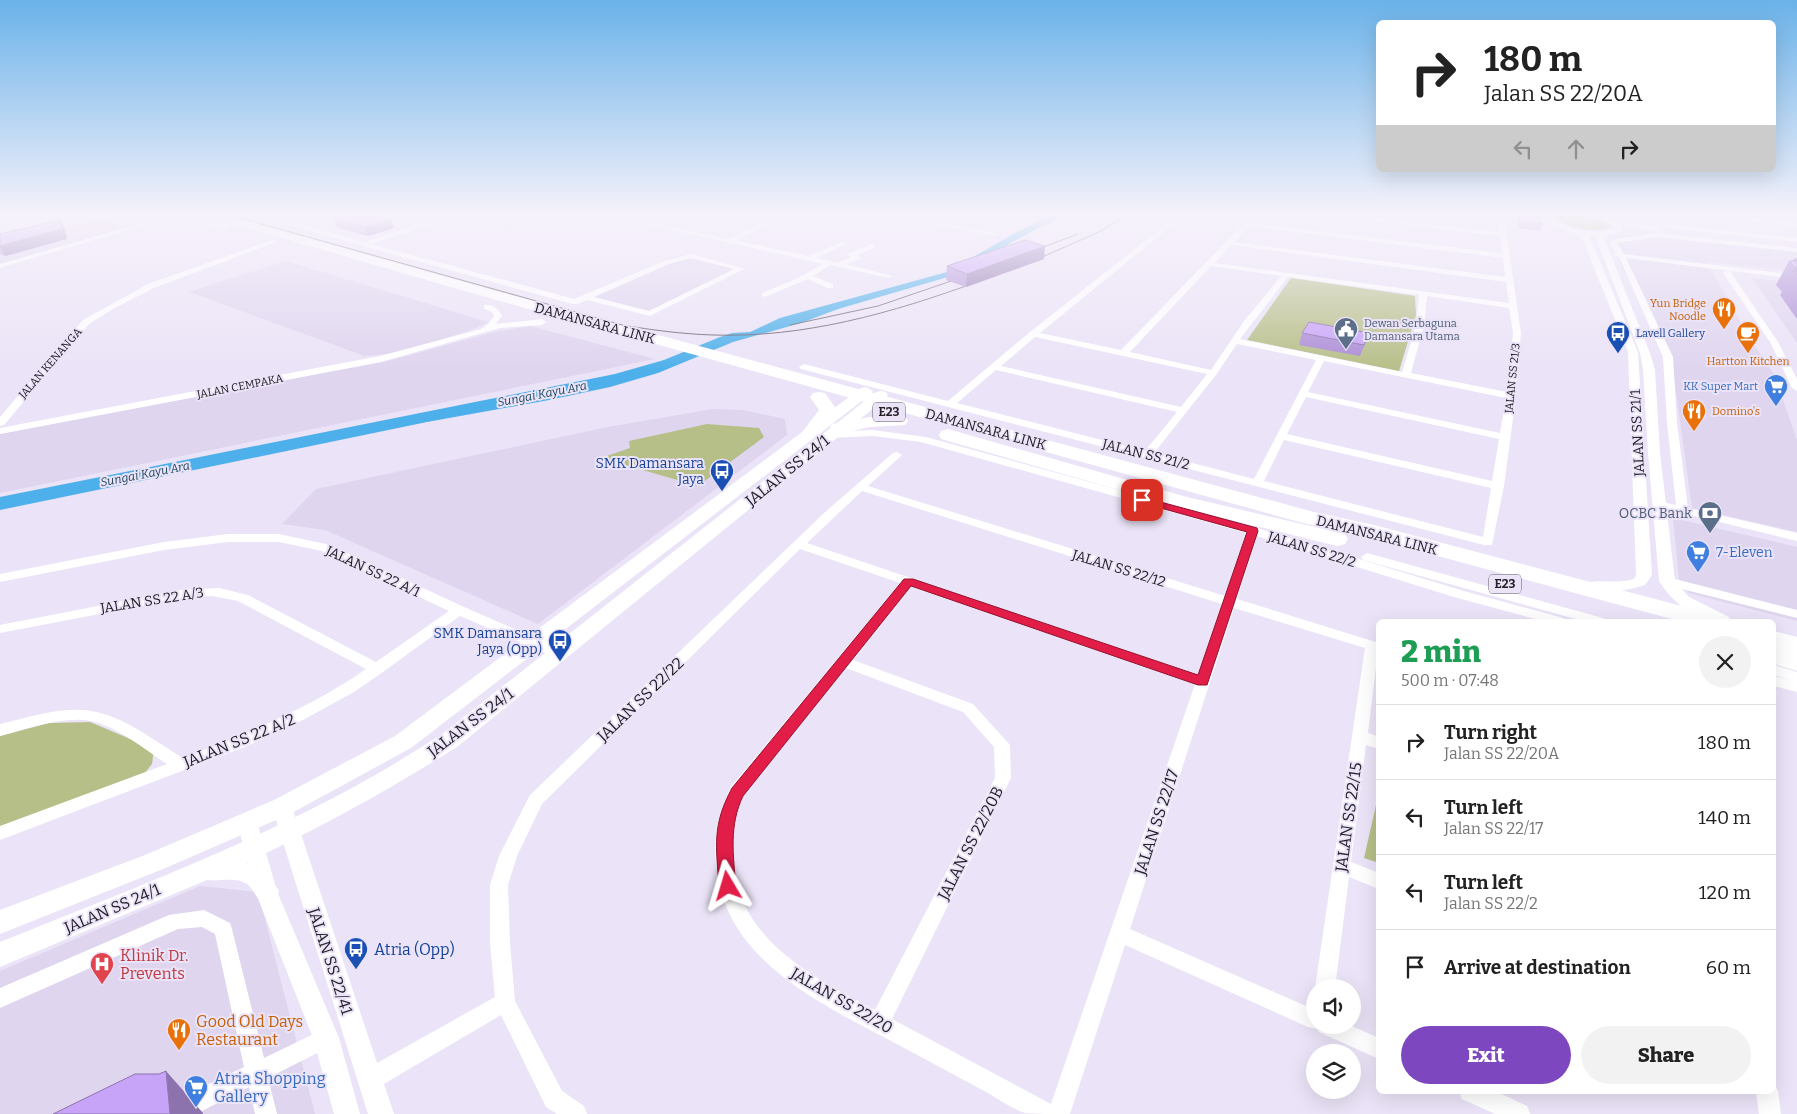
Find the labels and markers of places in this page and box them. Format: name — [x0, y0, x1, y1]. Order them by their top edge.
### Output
restaurant icon: Yun Bridge Noodle — [1711, 296, 1737, 330]
place label: Yun Bridge Noodle — [1650, 297, 1706, 323]
public building icon: Dewan Serbaguna Damansara Utama — [1333, 316, 1359, 350]
place label: Dewan Serbaguna Damansara Utama — [1364, 317, 1460, 343]
bus stop icon: Lavell Gallery — [1605, 320, 1631, 354]
cafe icon: Hartton Kitchen — [1735, 320, 1761, 354]
place label: Lavell Gallery — [1636, 327, 1705, 340]
place label: Hartton Kitchen — [1707, 355, 1789, 368]
supermarket icon: KK Super Mart — [1763, 373, 1789, 407]
place label: KK Super Mart — [1683, 380, 1758, 393]
restaurant icon: Domino's — [1681, 398, 1707, 432]
place label: Domino's — [1712, 405, 1760, 418]
place label: SMK Damansara Jaya — [596, 455, 704, 488]
bus stop icon: SMK Damansara Jaya — [709, 458, 735, 492]
pin — [1121, 479, 1163, 521]
bank icon: OCBC Bank — [1697, 500, 1723, 534]
place label: OCBC Bank — [1619, 505, 1692, 522]
supermarket icon: 7-Eleven — [1685, 539, 1711, 573]
place label: 7-Eleven — [1716, 544, 1773, 561]
place label: SMK Damansara Jaya (Opp) — [434, 625, 542, 658]
bus stop icon: SMK Damansara Jaya (Opp) — [547, 628, 573, 662]
bus stop icon: Atria (Opp) — [343, 936, 369, 970]
place label: Atria (Opp) — [374, 940, 455, 959]
place label: Klinik Dr. Prevents — [120, 946, 189, 983]
hospital icon: Klinik Dr. Prevents — [89, 951, 115, 985]
place label: Good Old Days Restaurant — [196, 1012, 303, 1049]
restaurant icon: Good Old Days Restaurant — [166, 1017, 192, 1051]
place label: Atria Shopping Gallery — [214, 1069, 326, 1106]
supermarket icon: Atria Shopping Gallery — [183, 1074, 209, 1108]

